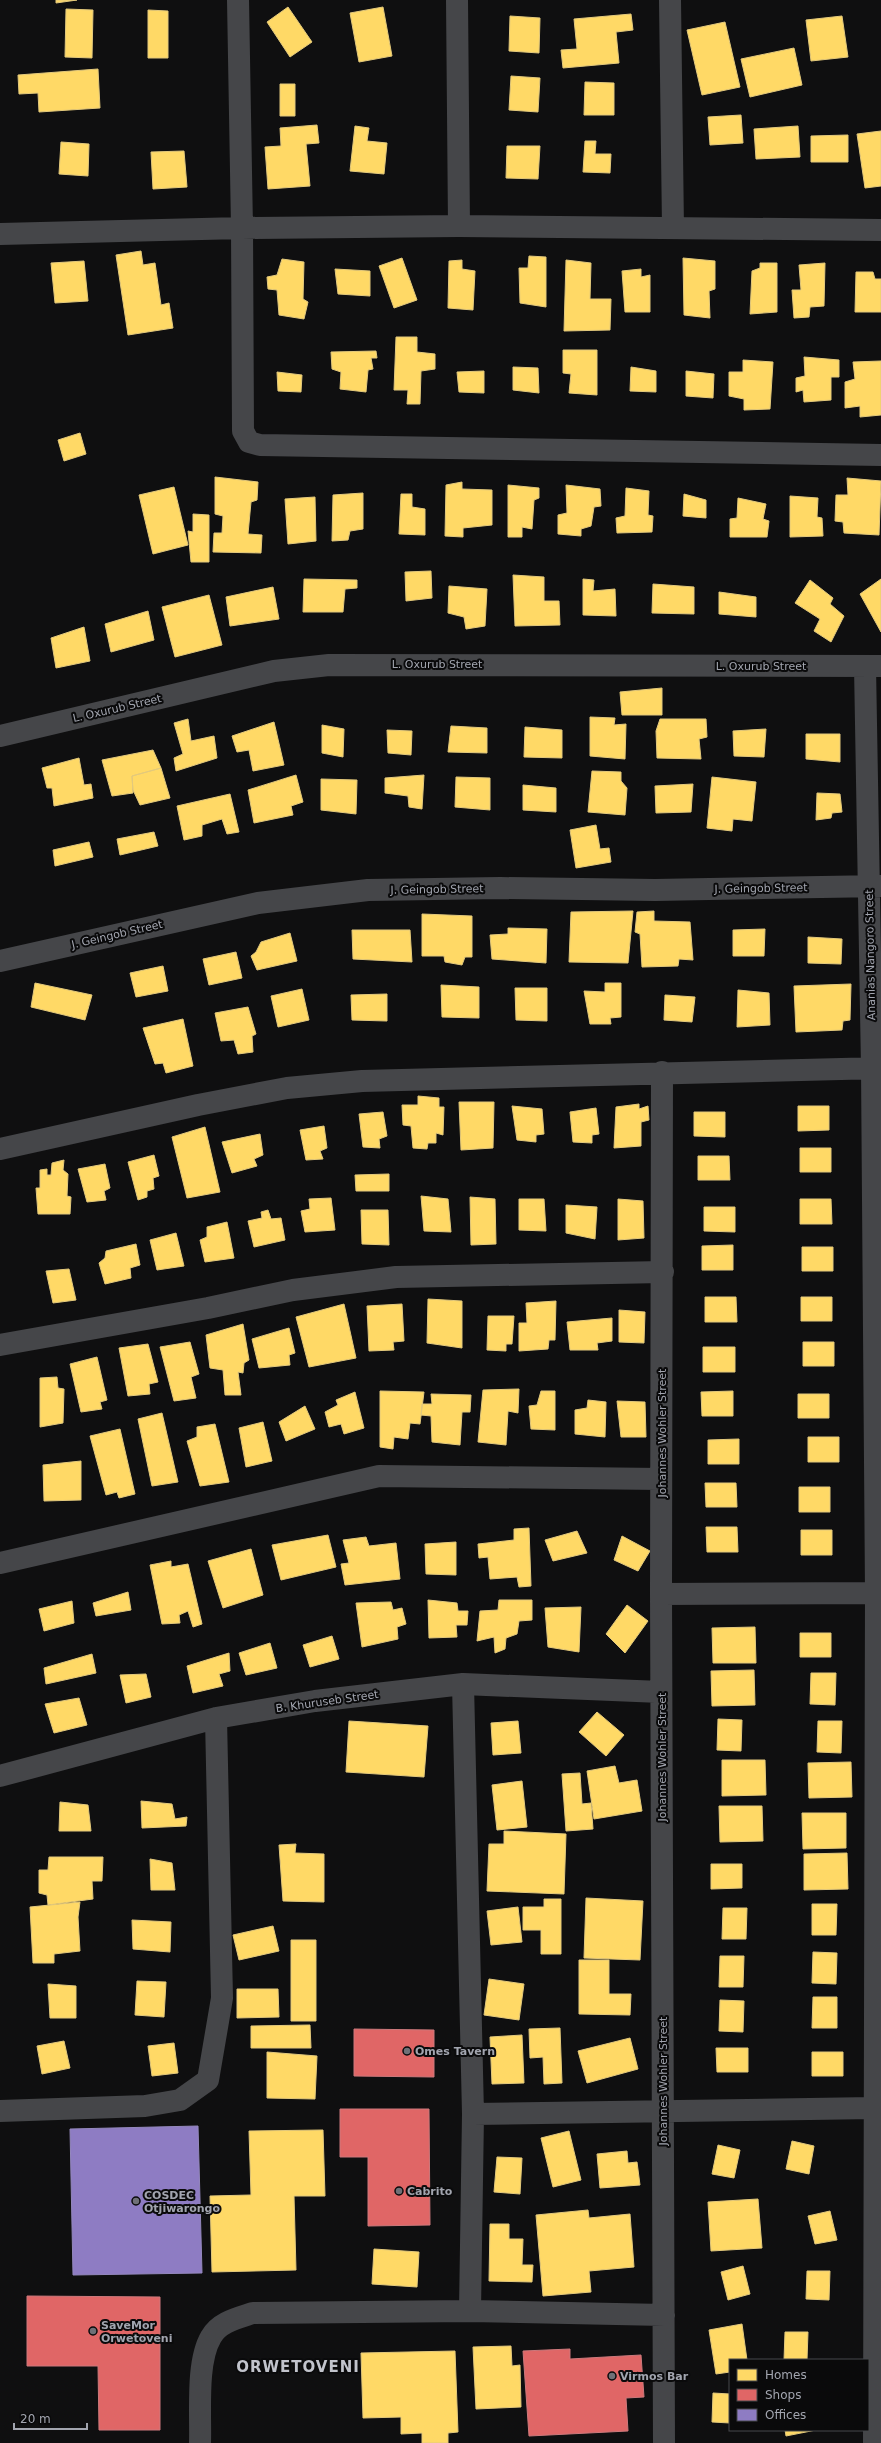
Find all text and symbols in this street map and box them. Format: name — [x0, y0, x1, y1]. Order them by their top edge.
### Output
street label: L. Oxurub Street — [392, 658, 483, 671]
street label: L. Oxurub Street — [716, 660, 807, 673]
street label: L. Oxurub Street — [71, 692, 163, 725]
street label: J. Geingob Street — [713, 881, 808, 896]
street label: J. Geingob Street — [389, 882, 484, 897]
street label: Ananias Nangoro Street — [863, 889, 878, 1021]
street label: J. Geingob Street — [69, 918, 165, 952]
street label: Johannes Wohler Street — [656, 1368, 669, 1498]
street label: B. Khuruseb Street — [275, 1688, 380, 1715]
street label: Johannes Wohler Street — [656, 1692, 669, 1822]
street label: Johannes Wohler Street — [657, 2016, 670, 2146]
place label: Omes Tavern — [415, 2045, 495, 2058]
marker: Omes Tavern — [402, 2046, 412, 2056]
place label: Cabrito — [407, 2185, 453, 2198]
marker: Cabrito — [394, 2186, 404, 2196]
place label: COSDEC Otjiwarongo — [144, 2189, 220, 2215]
marker: COSDEC Otjiwarongo — [131, 2196, 141, 2206]
place label: SaveMor Orwetoveni — [101, 2319, 172, 2345]
marker: SaveMor Orwetoveni — [88, 2326, 98, 2336]
district label: ORWETOVENI — [236, 2358, 360, 2376]
legend — [729, 2359, 869, 2431]
text: Homes — [765, 2368, 807, 2382]
place label: Virmos Bar — [620, 2370, 689, 2383]
marker: Virmos Bar — [607, 2371, 617, 2381]
text: Shops — [765, 2388, 801, 2402]
scale bar — [14, 2405, 87, 2431]
text: Offices — [765, 2408, 806, 2422]
text: 20 m — [20, 2412, 51, 2426]

